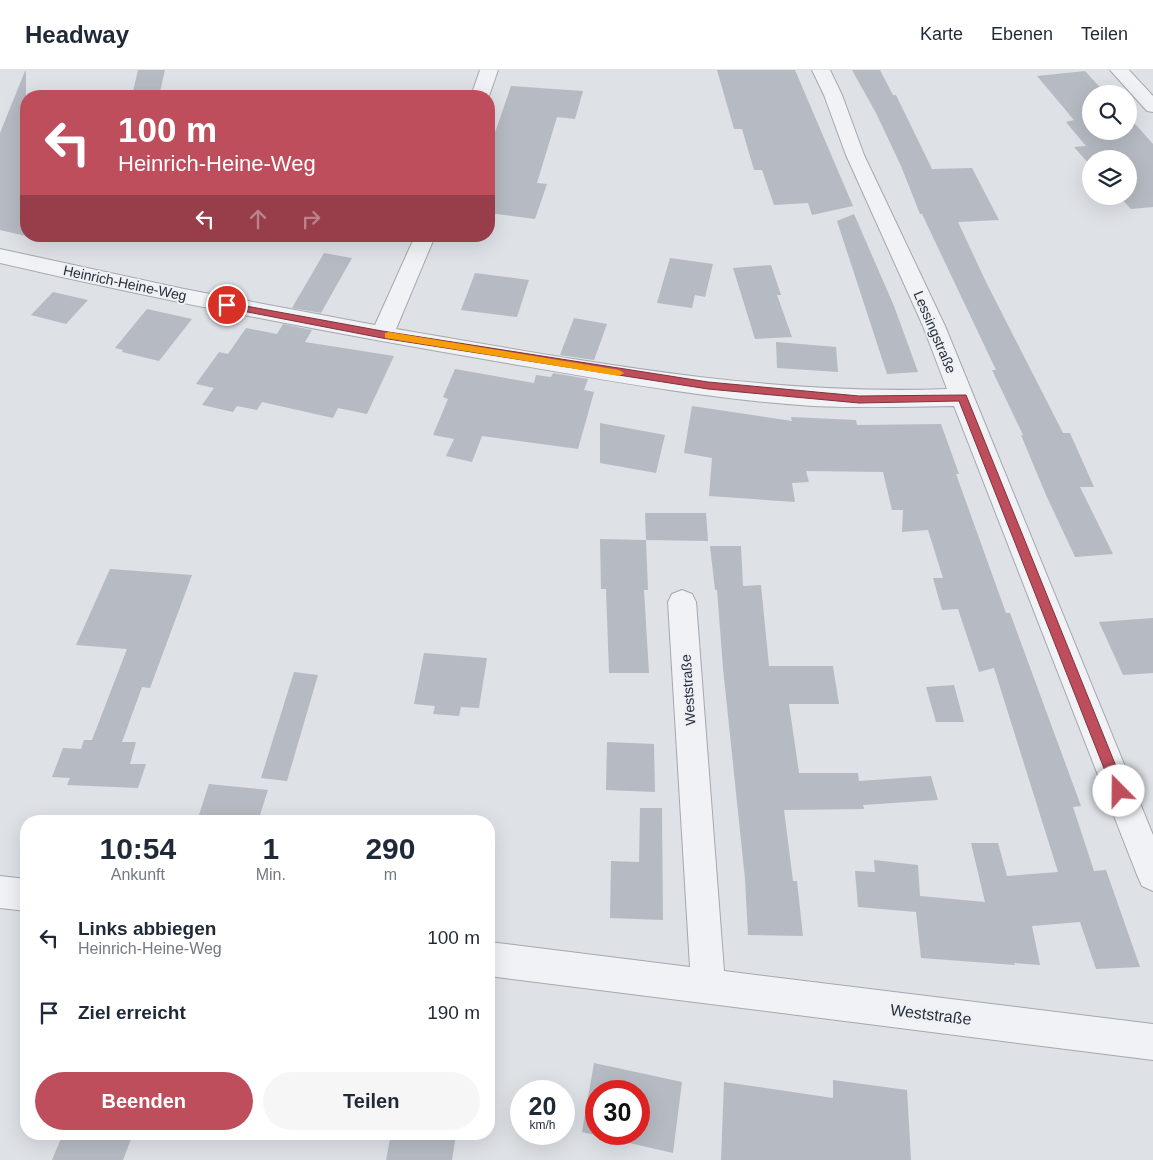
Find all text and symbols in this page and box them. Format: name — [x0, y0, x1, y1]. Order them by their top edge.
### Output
text: Headway — [25, 21, 129, 48]
text: Karte — [920, 24, 963, 44]
text: Ebenen — [991, 24, 1053, 44]
text: Teilen — [1081, 24, 1128, 44]
map controls — [1082, 85, 1137, 205]
button: search — [1082, 85, 1137, 140]
icon: left — [35, 110, 100, 175]
text: 100 m — [118, 110, 217, 149]
button: layers — [1082, 150, 1137, 205]
text: Heinrich-Heine-Weg — [118, 151, 316, 176]
icon: left — [191, 205, 219, 233]
icon: ahead — [244, 205, 272, 233]
icon: right — [297, 205, 325, 233]
street label: Heinrich-Heine-Weg — [62, 262, 188, 304]
pin — [206, 284, 248, 326]
street label: Lessingstraße — [910, 288, 960, 376]
icon: arrive — [213, 291, 241, 319]
street label: Weststraße — [678, 654, 698, 726]
position arrow — [1092, 764, 1144, 816]
text: 10:54 — [99, 832, 176, 865]
text: 1 — [262, 832, 279, 865]
text: 290 — [365, 832, 415, 865]
text: Ankunft — [111, 866, 165, 883]
text: Min. — [256, 866, 286, 883]
text: m — [384, 866, 397, 883]
text: Links abbiegen — [78, 918, 216, 939]
icon: left — [35, 924, 63, 952]
text: 100 m — [427, 927, 480, 948]
text: Heinrich-Heine-Weg — [78, 940, 222, 957]
icon: arrive — [35, 999, 63, 1027]
street label: Weststraße — [889, 1001, 973, 1028]
text: Ziel erreicht — [78, 1002, 186, 1023]
text: 190 m — [427, 1002, 480, 1023]
button: Beenden — [35, 1072, 253, 1130]
button: Teilen — [263, 1072, 480, 1130]
speed limit sign: 30 — [585, 1080, 650, 1145]
text: 20 — [529, 1092, 556, 1120]
text: km/h — [529, 1118, 556, 1132]

